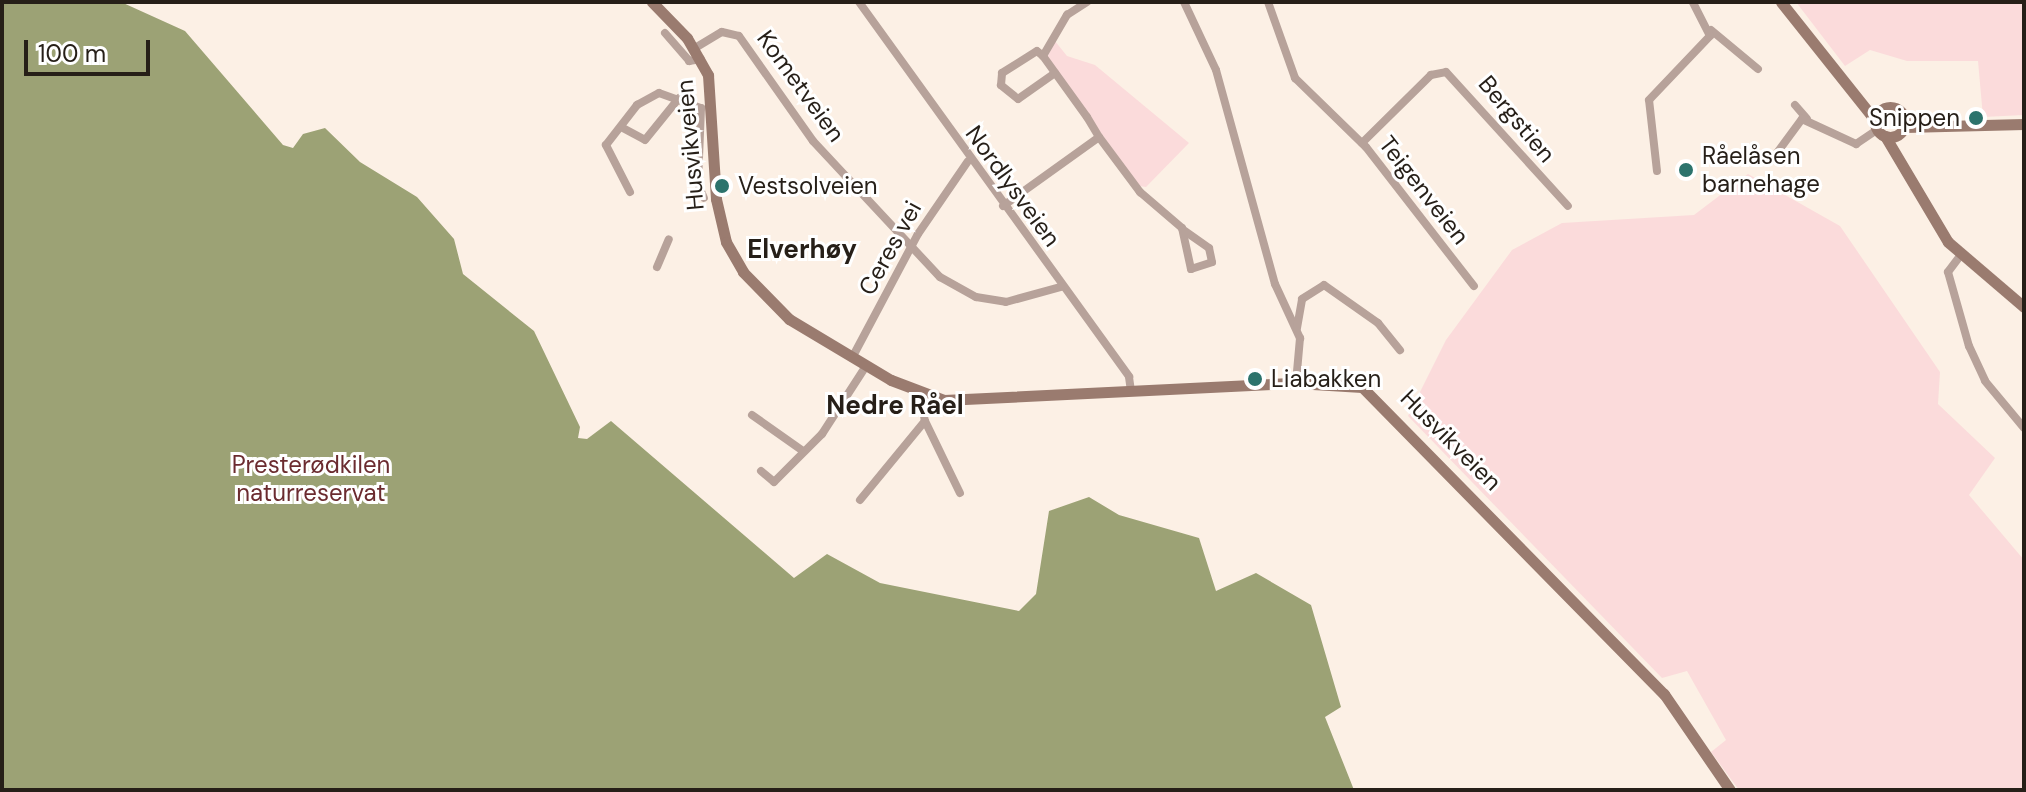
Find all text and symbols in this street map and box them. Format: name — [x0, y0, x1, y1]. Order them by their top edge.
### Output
scale bar — [28, 24, 154, 74]
street label: Kometveien — [751, 25, 851, 147]
text: 100 m — [38, 38, 106, 69]
street label: Bergstien — [1472, 70, 1562, 168]
street label: Husvikveien — [670, 79, 710, 211]
place label: Snippen — [1869, 104, 1960, 132]
marker: Snippen — [1967, 109, 1985, 127]
street label: Nordlysveien — [959, 120, 1067, 252]
street label: Teigenveien — [1373, 130, 1475, 250]
place label: Råelåsen barnehage — [1702, 142, 1820, 198]
marker: Råelåsen barnehage — [1677, 161, 1695, 179]
place label: Vestsolveien — [738, 172, 878, 200]
marker: Vestsolveien — [713, 177, 731, 195]
street label: Ceres vei — [852, 196, 928, 300]
district label: Elverhøy — [747, 234, 857, 266]
place label: Liabakken — [1271, 365, 1381, 393]
marker: Liabakken — [1246, 370, 1264, 388]
street label: Husvikveien — [1395, 384, 1507, 496]
district label: Nedre Råel — [826, 390, 964, 422]
park label: Presterødkilen naturreservat — [232, 451, 390, 507]

